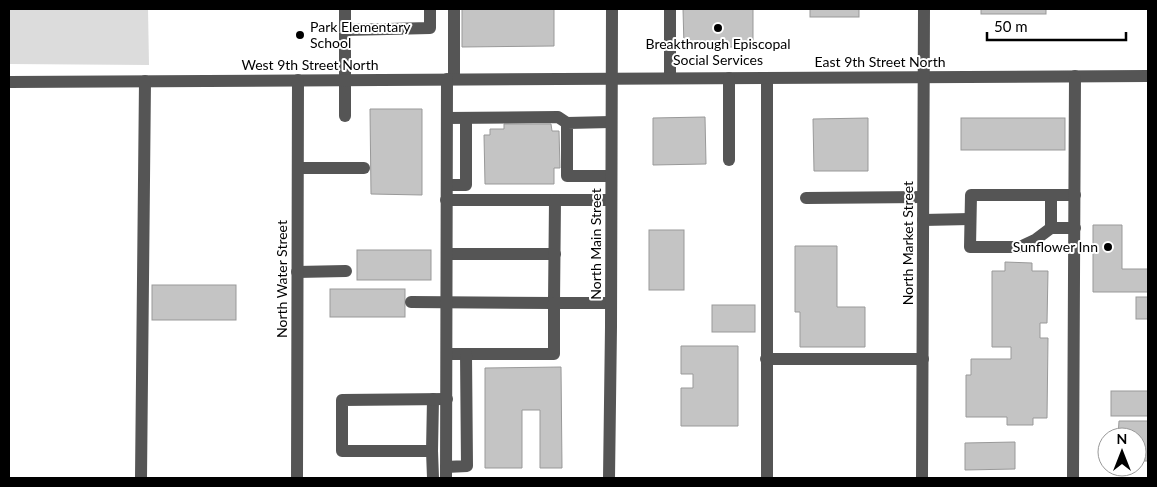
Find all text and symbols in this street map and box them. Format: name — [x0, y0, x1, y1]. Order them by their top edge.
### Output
scale bar — [987, 10, 1126, 42]
text: 50 m — [994, 17, 1028, 35]
place label: Park Elementary School — [310, 18, 411, 51]
marker: Breakthrough Episcopal Social Services — [712, 22, 724, 34]
marker: Park Elementary School — [294, 29, 306, 41]
place label: Breakthrough Episcopal Social Services — [646, 35, 791, 68]
street label: East 9th Street North — [815, 53, 945, 70]
street label: West 9th Street North — [241, 56, 379, 73]
street label: North Market Street — [899, 181, 916, 305]
street label: North Main Street — [587, 188, 604, 300]
street label: North Water Street — [273, 220, 290, 338]
place label: Sunflower Inn — [1013, 238, 1098, 255]
marker: Sunflower Inn — [1102, 241, 1114, 253]
north arrow — [1097, 427, 1147, 477]
text: N — [1117, 430, 1127, 447]

